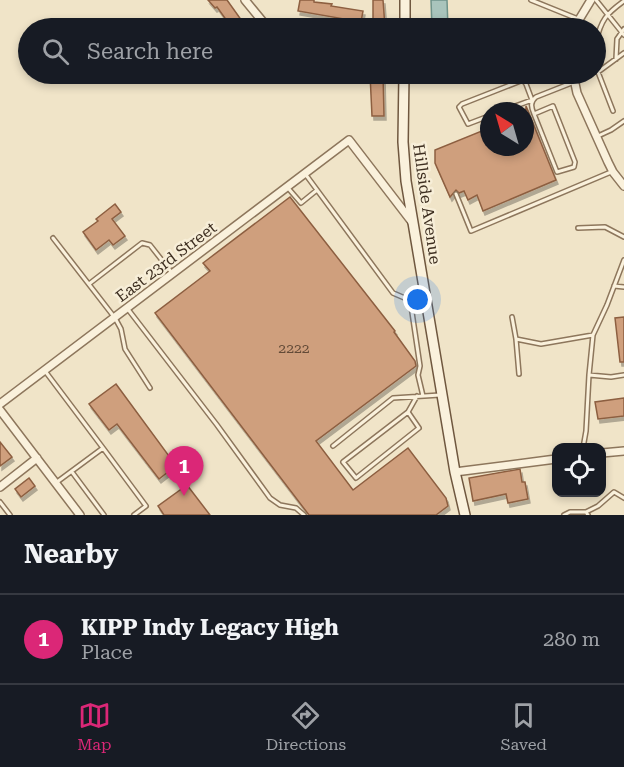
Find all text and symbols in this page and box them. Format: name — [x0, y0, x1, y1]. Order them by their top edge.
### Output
search box — [18, 18, 606, 84]
icon: search — [39, 35, 72, 68]
text: Search here — [87, 39, 213, 64]
north arrow — [480, 102, 534, 156]
street label: Hillside Avenue — [409, 143, 445, 266]
street label: East 23rd Street — [112, 218, 220, 306]
your location — [403, 285, 432, 314]
house number: 2222 — [278, 340, 310, 356]
map controls — [552, 443, 606, 497]
button: locate — [552, 443, 606, 497]
pin: 1 — [164, 446, 204, 496]
text: Nearby — [24, 539, 118, 569]
text: KIPP Indy Legacy High — [81, 615, 339, 640]
text: 1 — [38, 627, 49, 651]
text: 280 m — [543, 627, 600, 651]
text: Place — [81, 640, 133, 664]
tab: Map — [77, 699, 111, 754]
tab: Directions — [266, 699, 346, 754]
tab: Saved — [500, 699, 547, 754]

